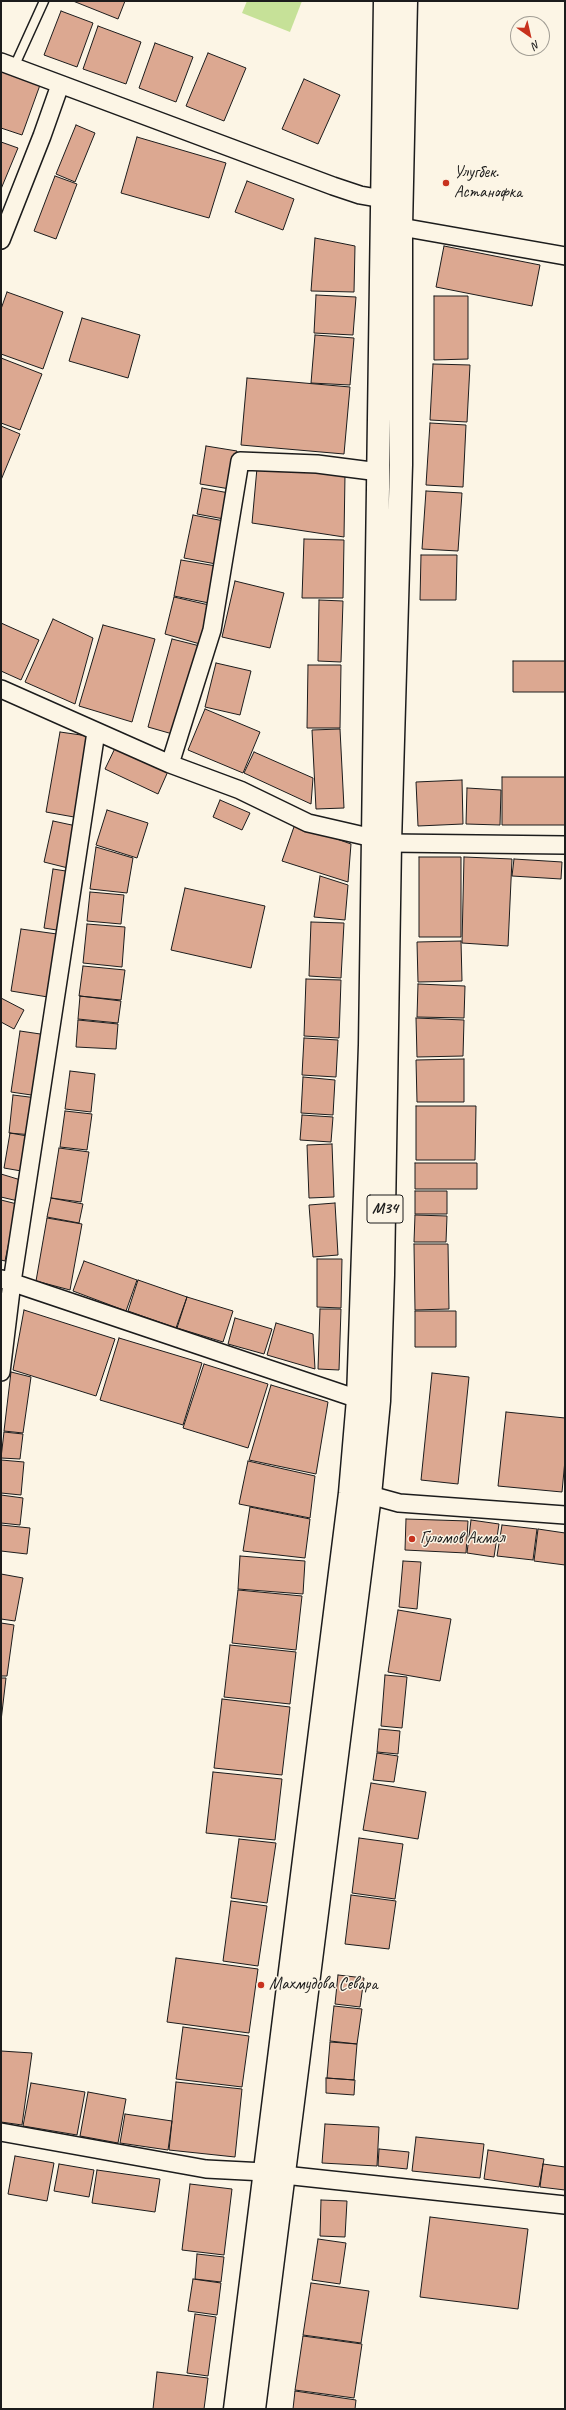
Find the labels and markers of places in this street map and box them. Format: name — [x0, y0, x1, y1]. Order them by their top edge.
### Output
place label: Улугбек. Астанофка — [454, 163, 522, 203]
marker: Улугбек. Астанофка — [441, 178, 451, 188]
place label: Гуломов Акмал — [420, 1529, 505, 1549]
marker: Гуломов Акмал — [407, 1534, 417, 1544]
place label: Махмудова Севара — [269, 1975, 377, 1995]
marker: Махмудова Севара — [256, 1980, 266, 1990]

